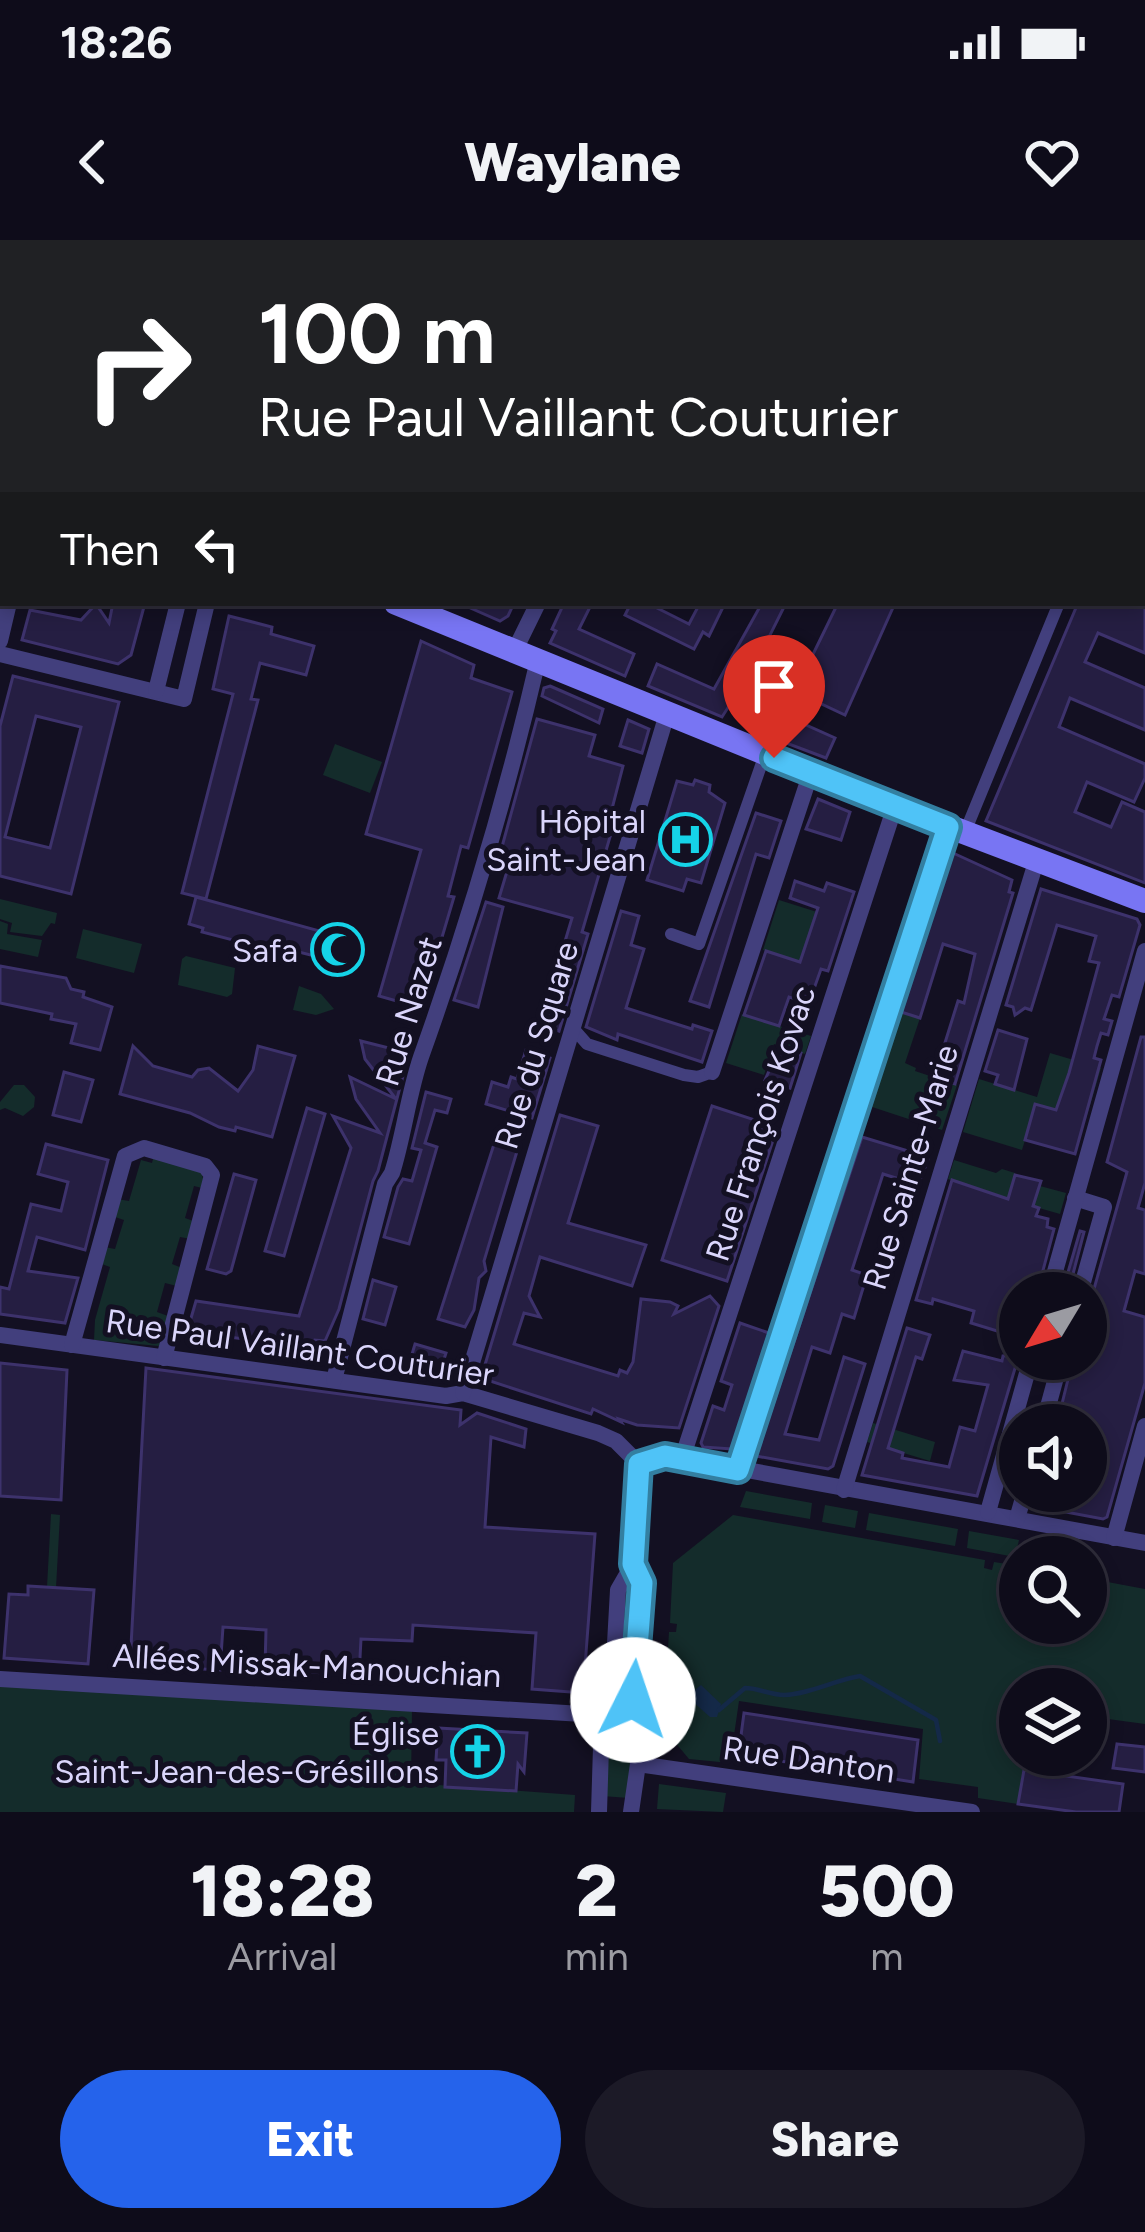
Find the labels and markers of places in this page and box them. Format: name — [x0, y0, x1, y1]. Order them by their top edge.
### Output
pin — [723, 635, 825, 758]
place label: Hôpital Saint-Jean — [486, 802, 646, 879]
hospital icon: Hôpital Saint-Jean — [657, 812, 713, 868]
mosque icon: Safa — [309, 922, 365, 978]
place label: Safa — [232, 931, 298, 970]
place label: Église Saint-Jean-des-Grésillons — [54, 1714, 439, 1791]
church icon: Église Saint-Jean-des-Grésillons — [450, 1724, 506, 1780]

